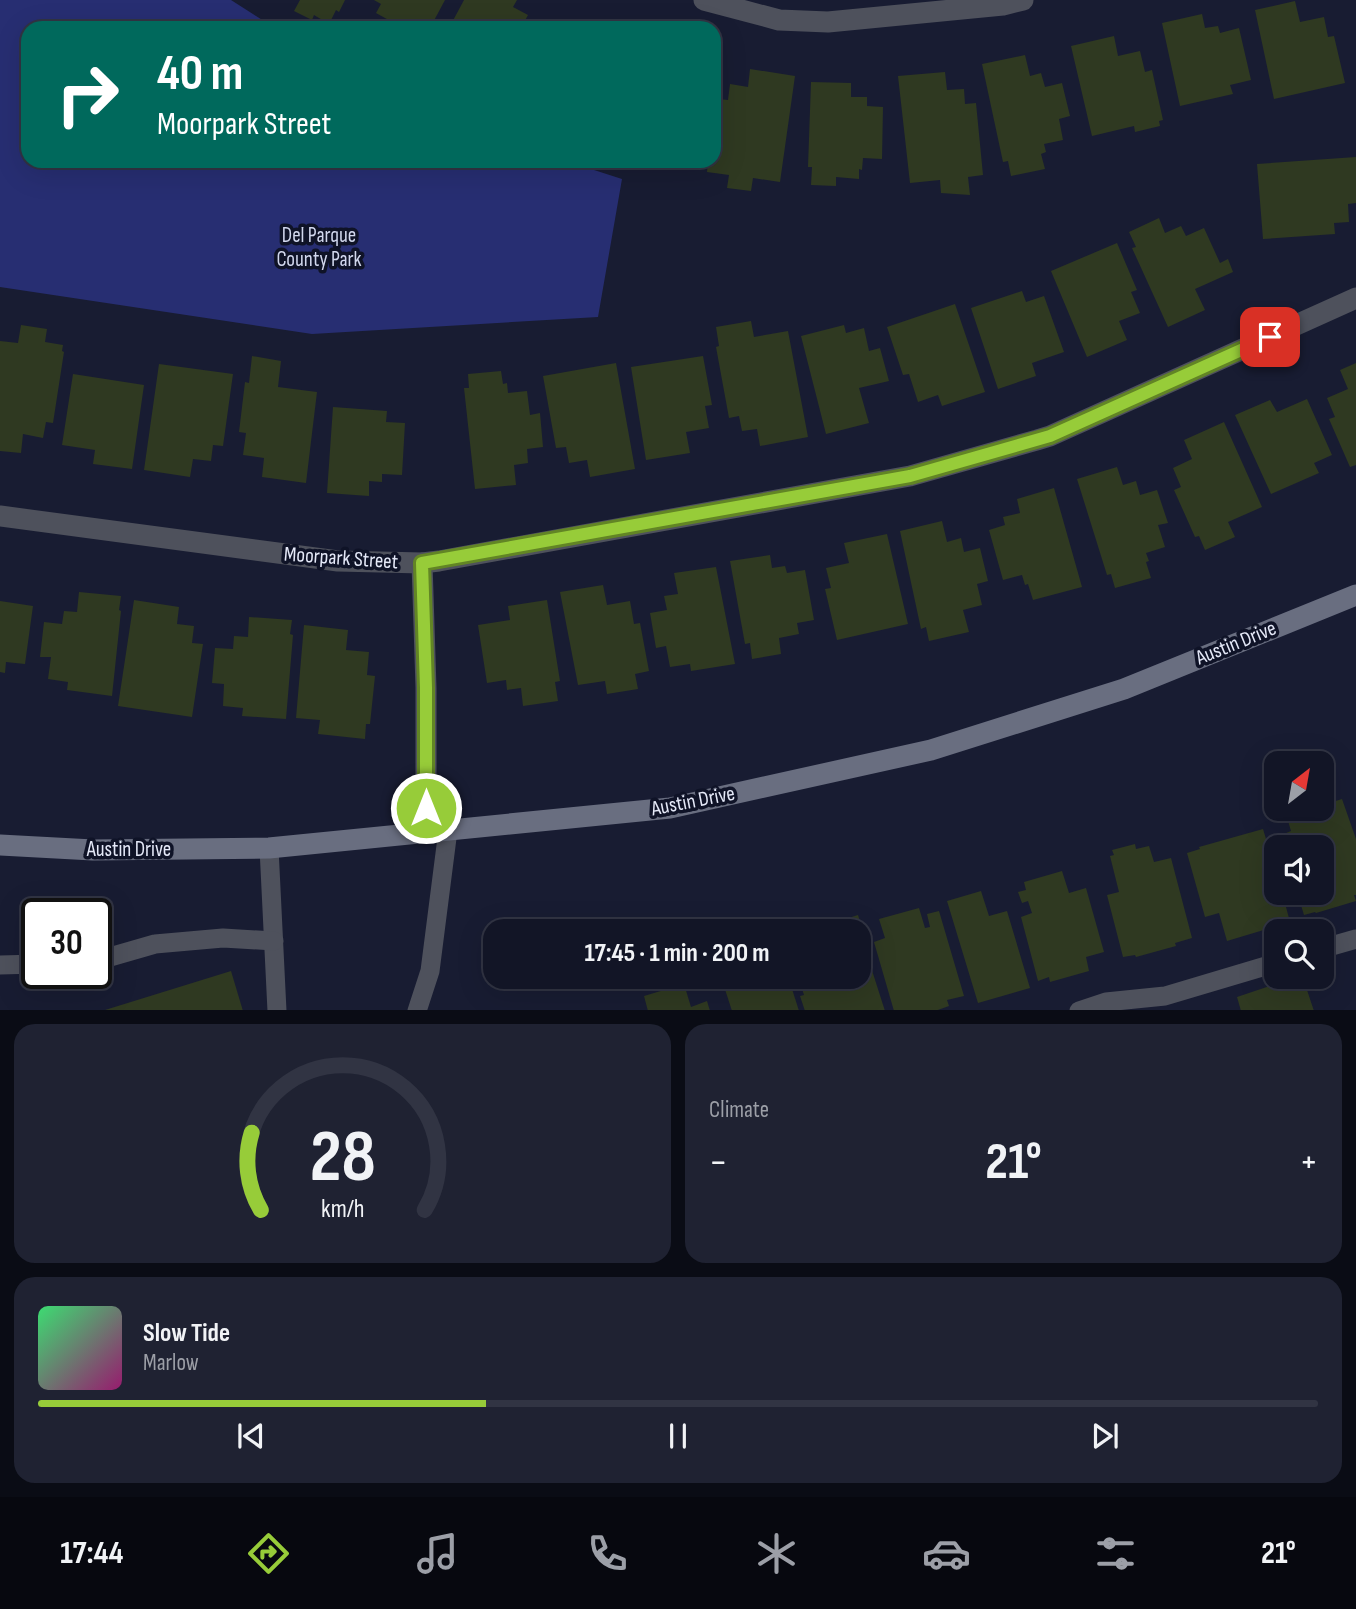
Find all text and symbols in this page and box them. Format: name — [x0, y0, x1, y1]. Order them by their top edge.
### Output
text: 40 m — [157, 45, 243, 104]
icon: right — [42, 49, 133, 140]
text: Moorpark Street — [157, 105, 331, 144]
park label: Del Parque County Park — [276, 223, 362, 272]
pin — [1240, 307, 1300, 367]
icon: arrive — [1251, 318, 1289, 356]
street label: Moorpark Street — [283, 542, 399, 574]
street label: Austin Drive — [1191, 616, 1280, 671]
north arrow — [1264, 751, 1334, 821]
map controls — [1264, 751, 1334, 989]
position arrow — [389, 771, 463, 845]
street label: Austin Drive — [648, 781, 737, 822]
button: sound — [1264, 835, 1334, 905]
street label: Austin Drive — [86, 837, 171, 862]
speed limit sign: 30 — [21, 898, 112, 989]
button: search — [1264, 919, 1334, 989]
text: 17:45 · 1 min · 200 m — [584, 938, 770, 969]
text: Climate — [709, 1096, 769, 1124]
text: 28 — [309, 1114, 376, 1202]
text: 21° — [985, 1131, 1042, 1194]
text: − — [709, 1140, 728, 1185]
text: + — [1299, 1140, 1318, 1185]
text: km/h — [321, 1193, 364, 1224]
text: Slow Tide — [143, 1318, 230, 1349]
text: Marlow — [143, 1349, 199, 1377]
icon: previous — [232, 1417, 270, 1455]
icon: pause — [659, 1417, 697, 1455]
icon: next — [1086, 1417, 1124, 1455]
icon: directions — [244, 1529, 293, 1578]
icon: music — [413, 1529, 462, 1578]
icon: phone — [583, 1529, 632, 1578]
icon: climate — [752, 1529, 801, 1578]
icon: car — [922, 1529, 971, 1578]
icon: filters — [1091, 1529, 1140, 1578]
text: 17:44 — [60, 1534, 123, 1573]
text: 21° — [1261, 1534, 1296, 1573]

